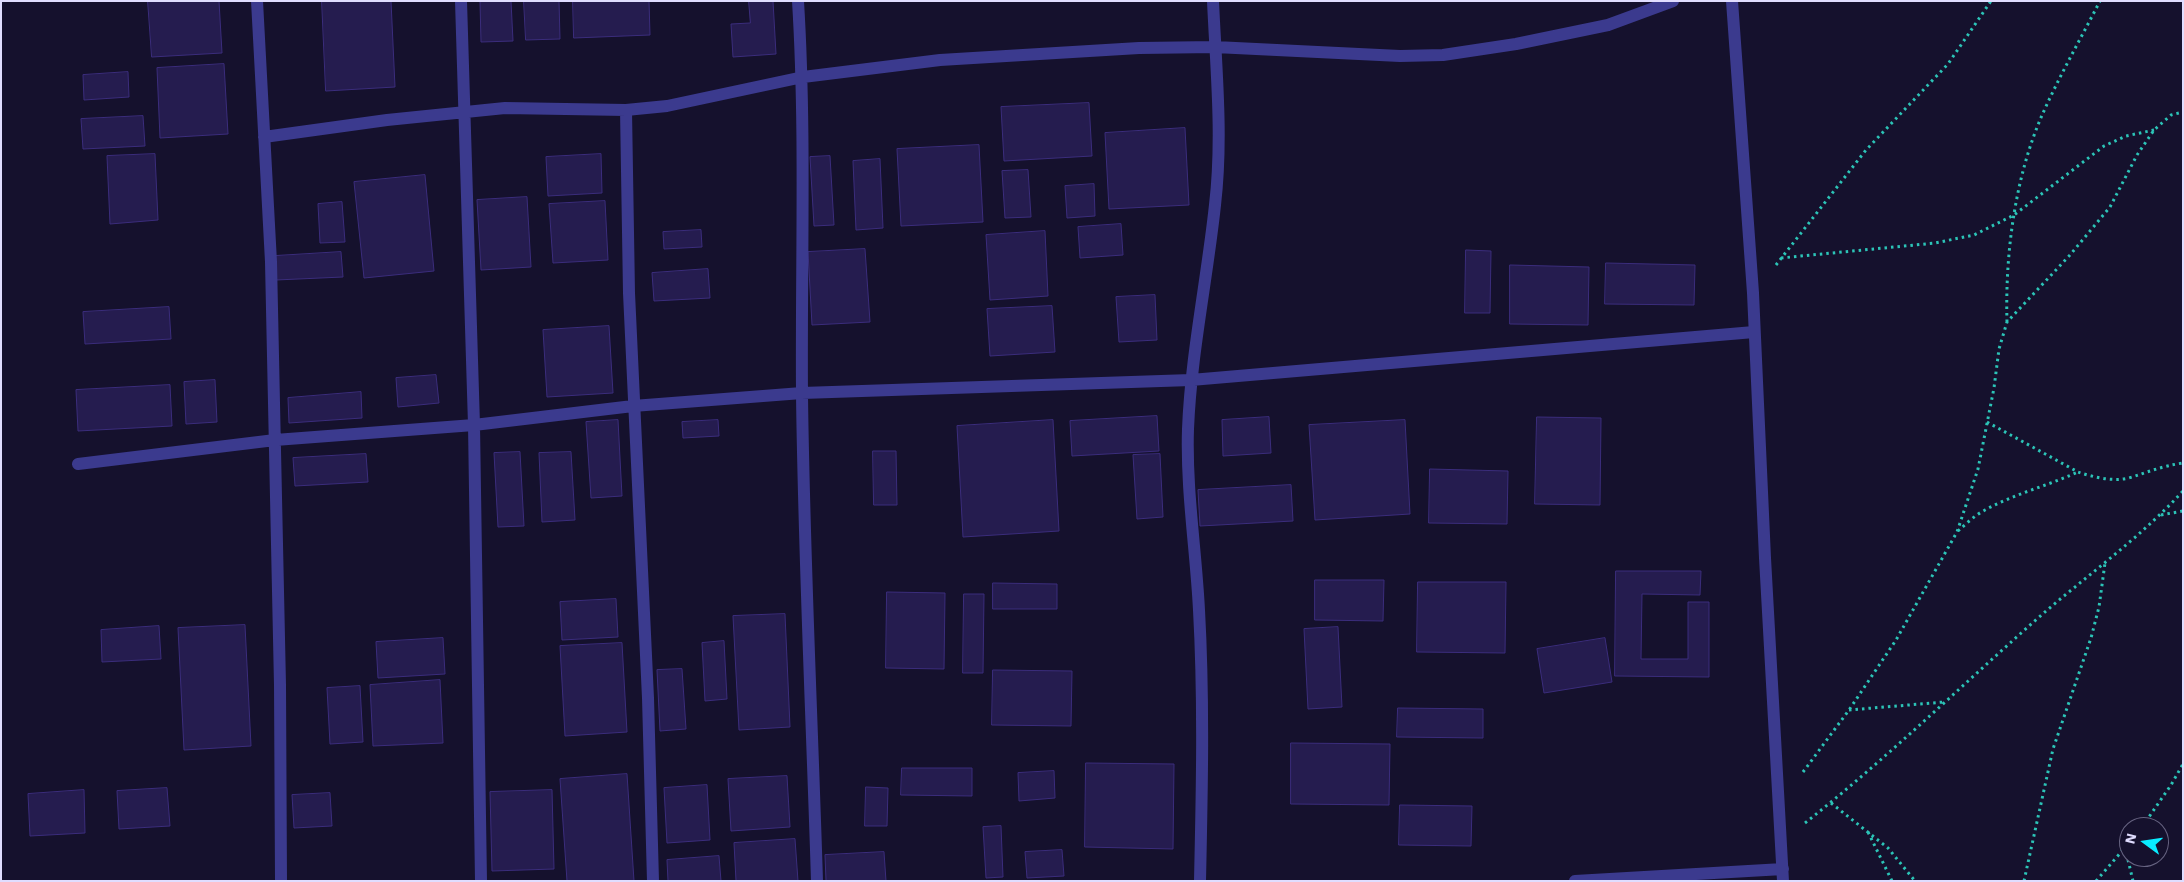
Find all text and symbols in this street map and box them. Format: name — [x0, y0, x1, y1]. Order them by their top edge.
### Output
north arrow — [2119, 817, 2169, 867]
text: N — [2121, 832, 2139, 846]

